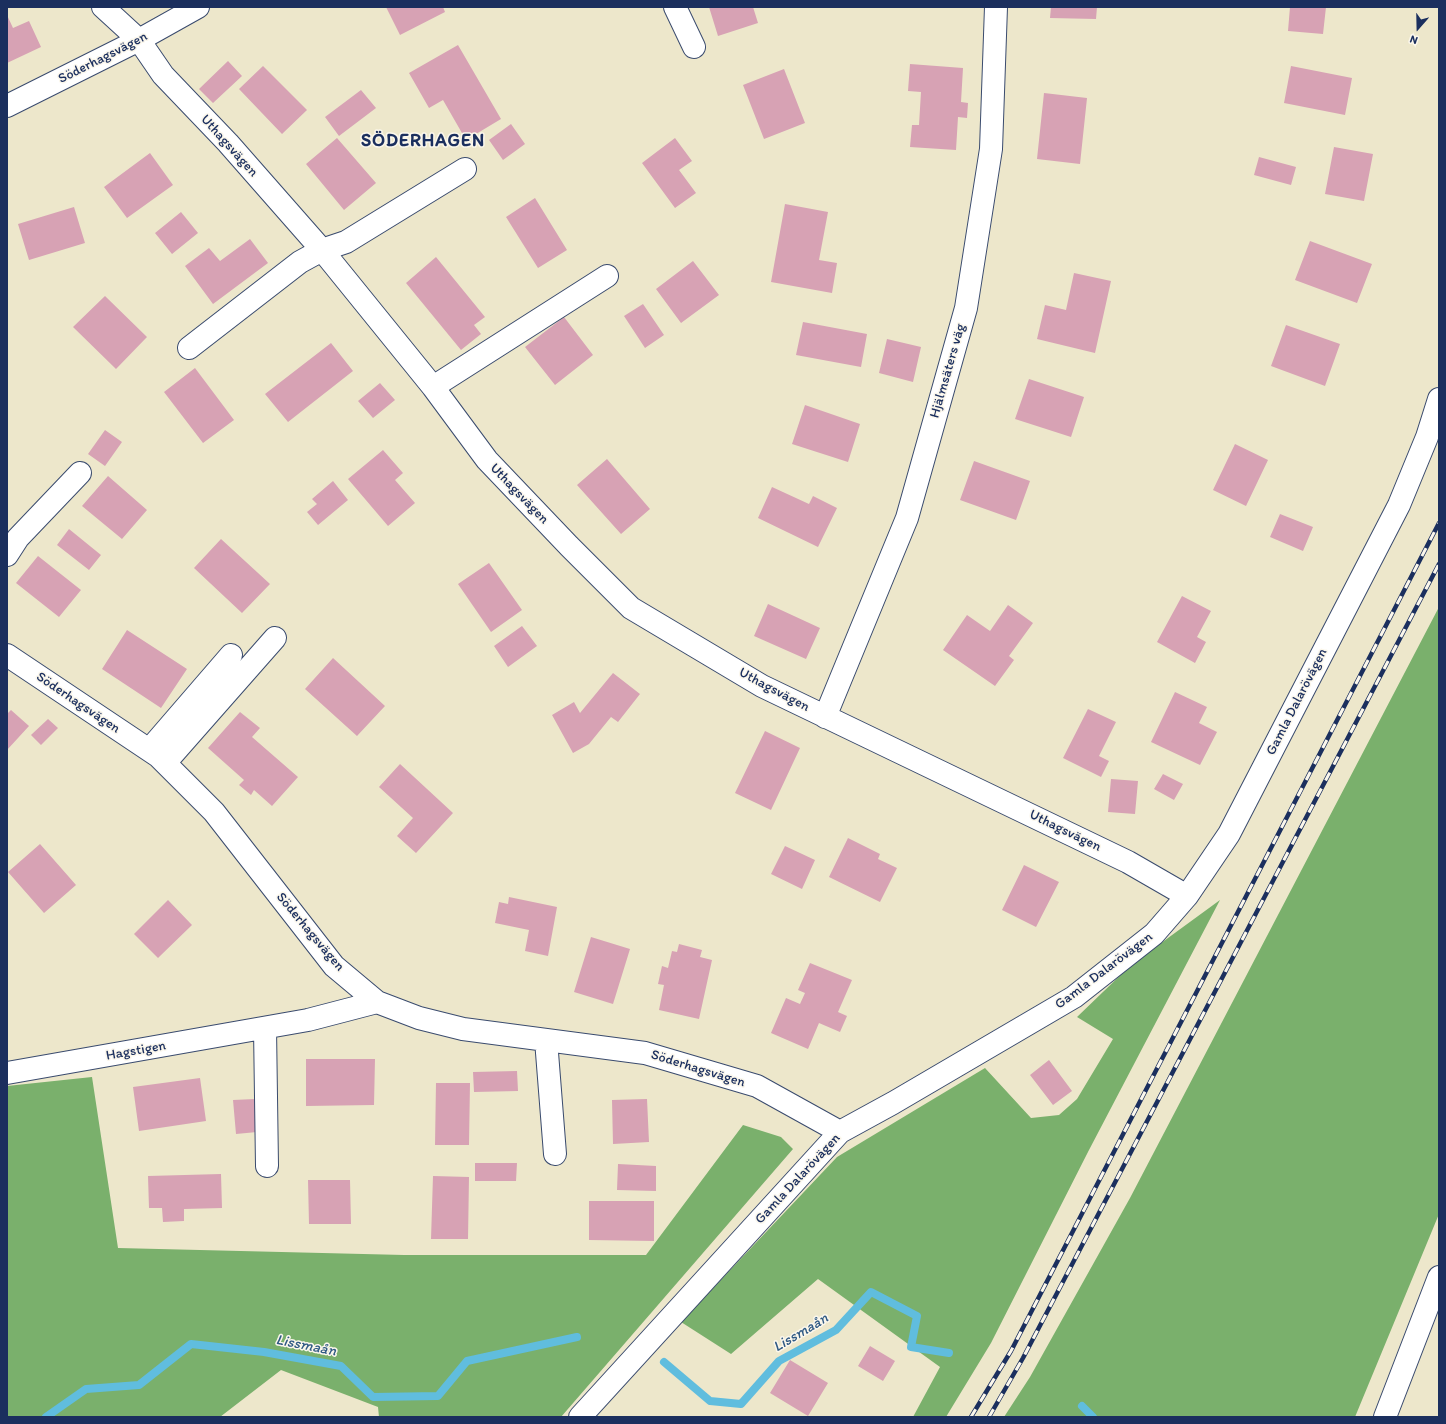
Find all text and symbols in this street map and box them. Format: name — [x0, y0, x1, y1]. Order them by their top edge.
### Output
north arrow — [1398, 8, 1438, 48]
street label: Söderhagsvägen — [56, 28, 150, 88]
text: N — [1408, 32, 1419, 47]
street label: Uthagsvägen — [197, 111, 261, 181]
district label: SÖDERHAGEN — [361, 130, 485, 152]
street label: Hjälmsäters väg — [927, 322, 969, 420]
street label: Uthagsvägen — [486, 460, 552, 528]
street label: Gamla Dalarövägen — [1263, 646, 1331, 758]
street label: Uthagsvägen — [736, 664, 812, 716]
street label: Söderhagsvägen — [33, 669, 123, 737]
street label: Uthagsvägen — [1026, 806, 1104, 856]
street label: Söderhagsvägen — [272, 889, 348, 975]
street label: Gamla Dalarövägen — [1052, 929, 1156, 1013]
street label: Hagstigen — [105, 1037, 167, 1065]
street label: Söderhagsvägen — [649, 1047, 747, 1091]
street label: Gamla Dalarövägen — [752, 1130, 844, 1228]
water label: Lissmaån — [770, 1310, 832, 1356]
water label: Lissmaån — [274, 1331, 338, 1361]

